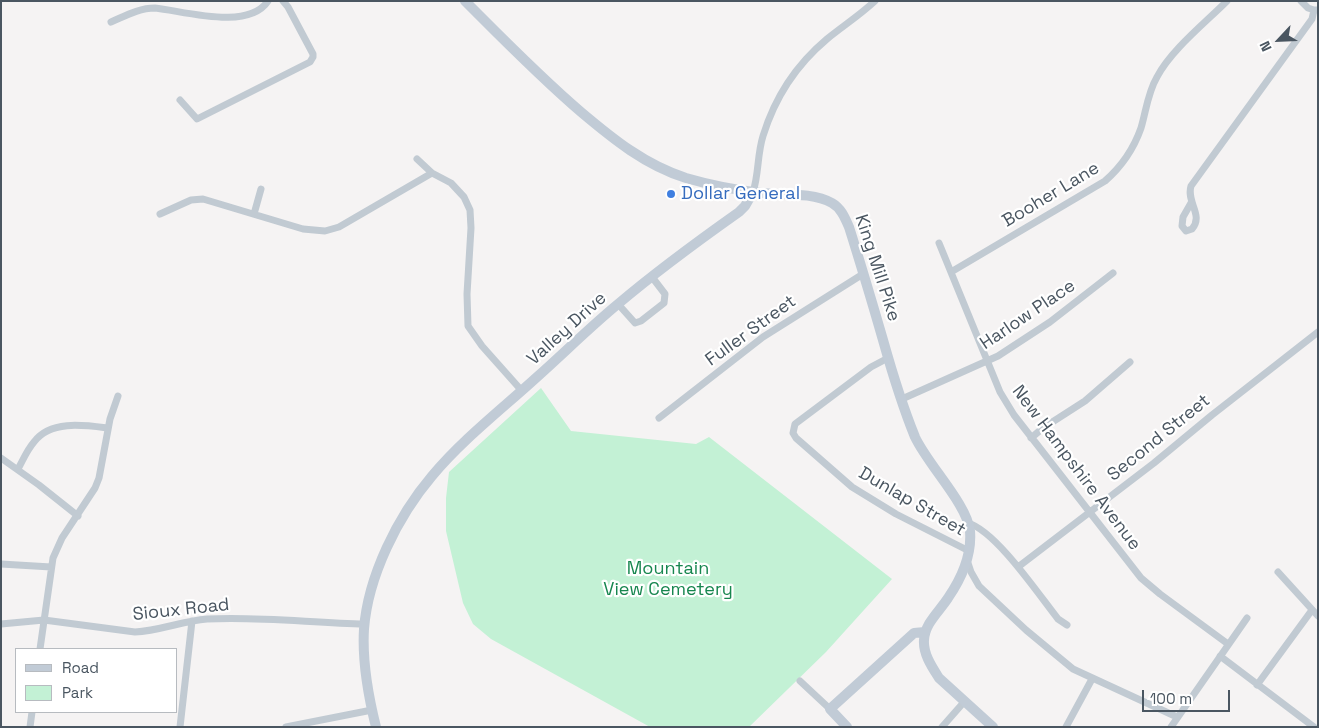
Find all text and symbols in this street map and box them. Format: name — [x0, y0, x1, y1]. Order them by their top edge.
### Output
north arrow — [1254, 15, 1304, 65]
text: N — [1255, 38, 1276, 54]
street label: Booher Lane — [999, 158, 1103, 232]
place label: Dollar General — [681, 183, 800, 205]
marker: Dollar General — [665, 188, 677, 200]
street label: King Mill Pike — [850, 212, 904, 324]
street label: Harlow Place — [976, 275, 1080, 355]
street label: Valley Drive — [523, 288, 611, 370]
street label: Fuller Street — [702, 291, 800, 371]
street label: New Hampshire Avenue — [1007, 381, 1145, 555]
street label: Second Street — [1103, 390, 1215, 486]
street label: Dunlap Street — [855, 463, 969, 541]
park label: Mountain View Cemetery — [603, 558, 733, 600]
street label: Sioux Road — [132, 594, 230, 626]
legend — [15, 648, 178, 713]
text: Road — [62, 658, 99, 677]
scale bar — [1144, 680, 1232, 712]
text: Park — [62, 683, 93, 702]
text: 100 m — [1150, 689, 1192, 708]

